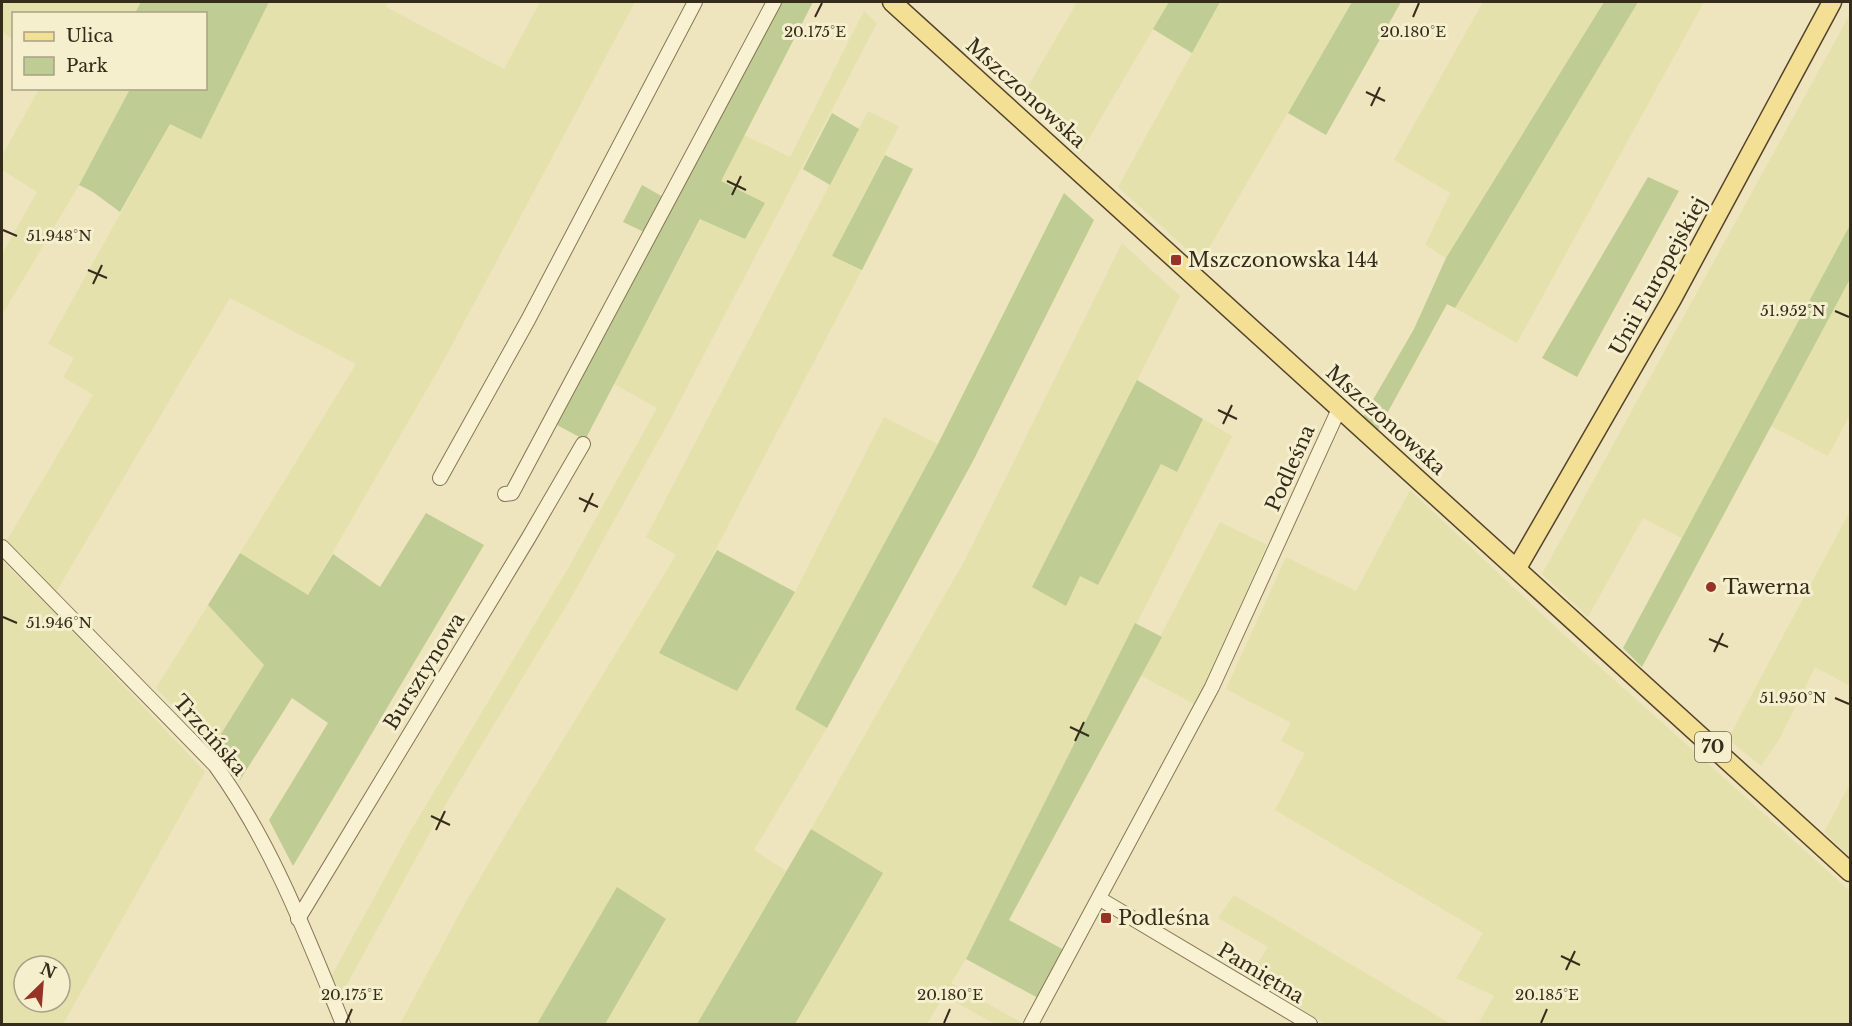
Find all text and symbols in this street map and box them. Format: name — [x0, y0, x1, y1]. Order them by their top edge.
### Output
legend — [12, 12, 207, 90]
text: 20.175°E — [784, 22, 846, 41]
text: 20.180°E — [1380, 22, 1446, 41]
text: Ulica — [66, 25, 113, 47]
street label: Mszczonowska — [961, 33, 1091, 154]
text: Park — [66, 55, 108, 77]
street label: Unii Europejskiej — [1605, 193, 1711, 359]
text: 51.948°N — [26, 226, 92, 245]
place label: Mszczonowska 144 — [1188, 248, 1379, 272]
marker: Mszczonowska 144 — [1169, 253, 1183, 267]
text: 51.952°N — [1760, 301, 1826, 320]
street label: Mszczonowska — [1321, 360, 1451, 481]
street label: Podleśna — [1260, 420, 1320, 515]
place label: Tawerna — [1723, 575, 1811, 599]
marker: Tawerna — [1704, 580, 1718, 594]
street label: Bursztynowa — [379, 607, 470, 734]
text: 51.946°N — [26, 613, 92, 632]
text: 51.950°N — [1760, 688, 1826, 707]
street label: Trzcińska — [168, 690, 252, 781]
road number: 70 — [1695, 732, 1731, 762]
place label: Podleśna — [1118, 906, 1211, 930]
marker: Podleśna — [1099, 911, 1113, 925]
street label: Pamiętna — [1213, 938, 1309, 1009]
north arrow — [12, 954, 72, 1014]
text: N — [37, 958, 59, 983]
text: 20.175°E — [321, 985, 383, 1004]
text: 20.180°E — [917, 985, 983, 1004]
text: 20.185°E — [1515, 985, 1579, 1004]

